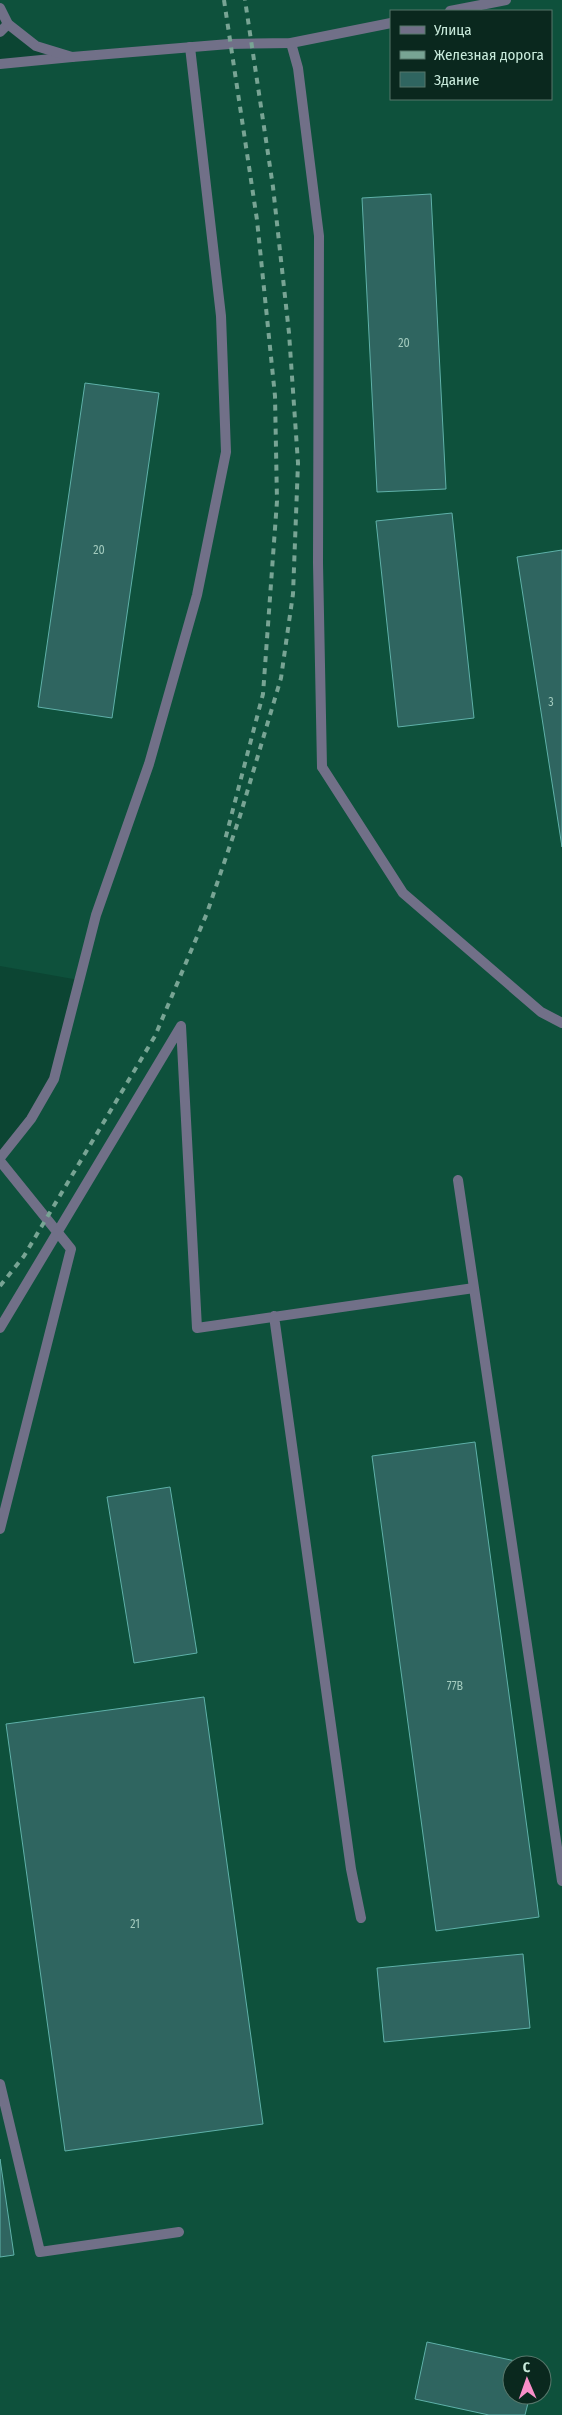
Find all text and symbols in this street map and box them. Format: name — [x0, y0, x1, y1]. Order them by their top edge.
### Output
legend — [390, 10, 552, 100]
text: Улица — [433, 21, 472, 39]
text: Железная дорога — [434, 46, 544, 64]
text: Здание — [434, 71, 480, 89]
house number: 20 — [398, 336, 410, 350]
house number: 20 — [93, 543, 105, 557]
house number: 3 — [548, 695, 554, 709]
house number: 77В — [447, 1679, 464, 1693]
house number: 21 — [130, 1917, 140, 1931]
north arrow — [502, 2355, 552, 2405]
text: С — [523, 2359, 531, 2376]

